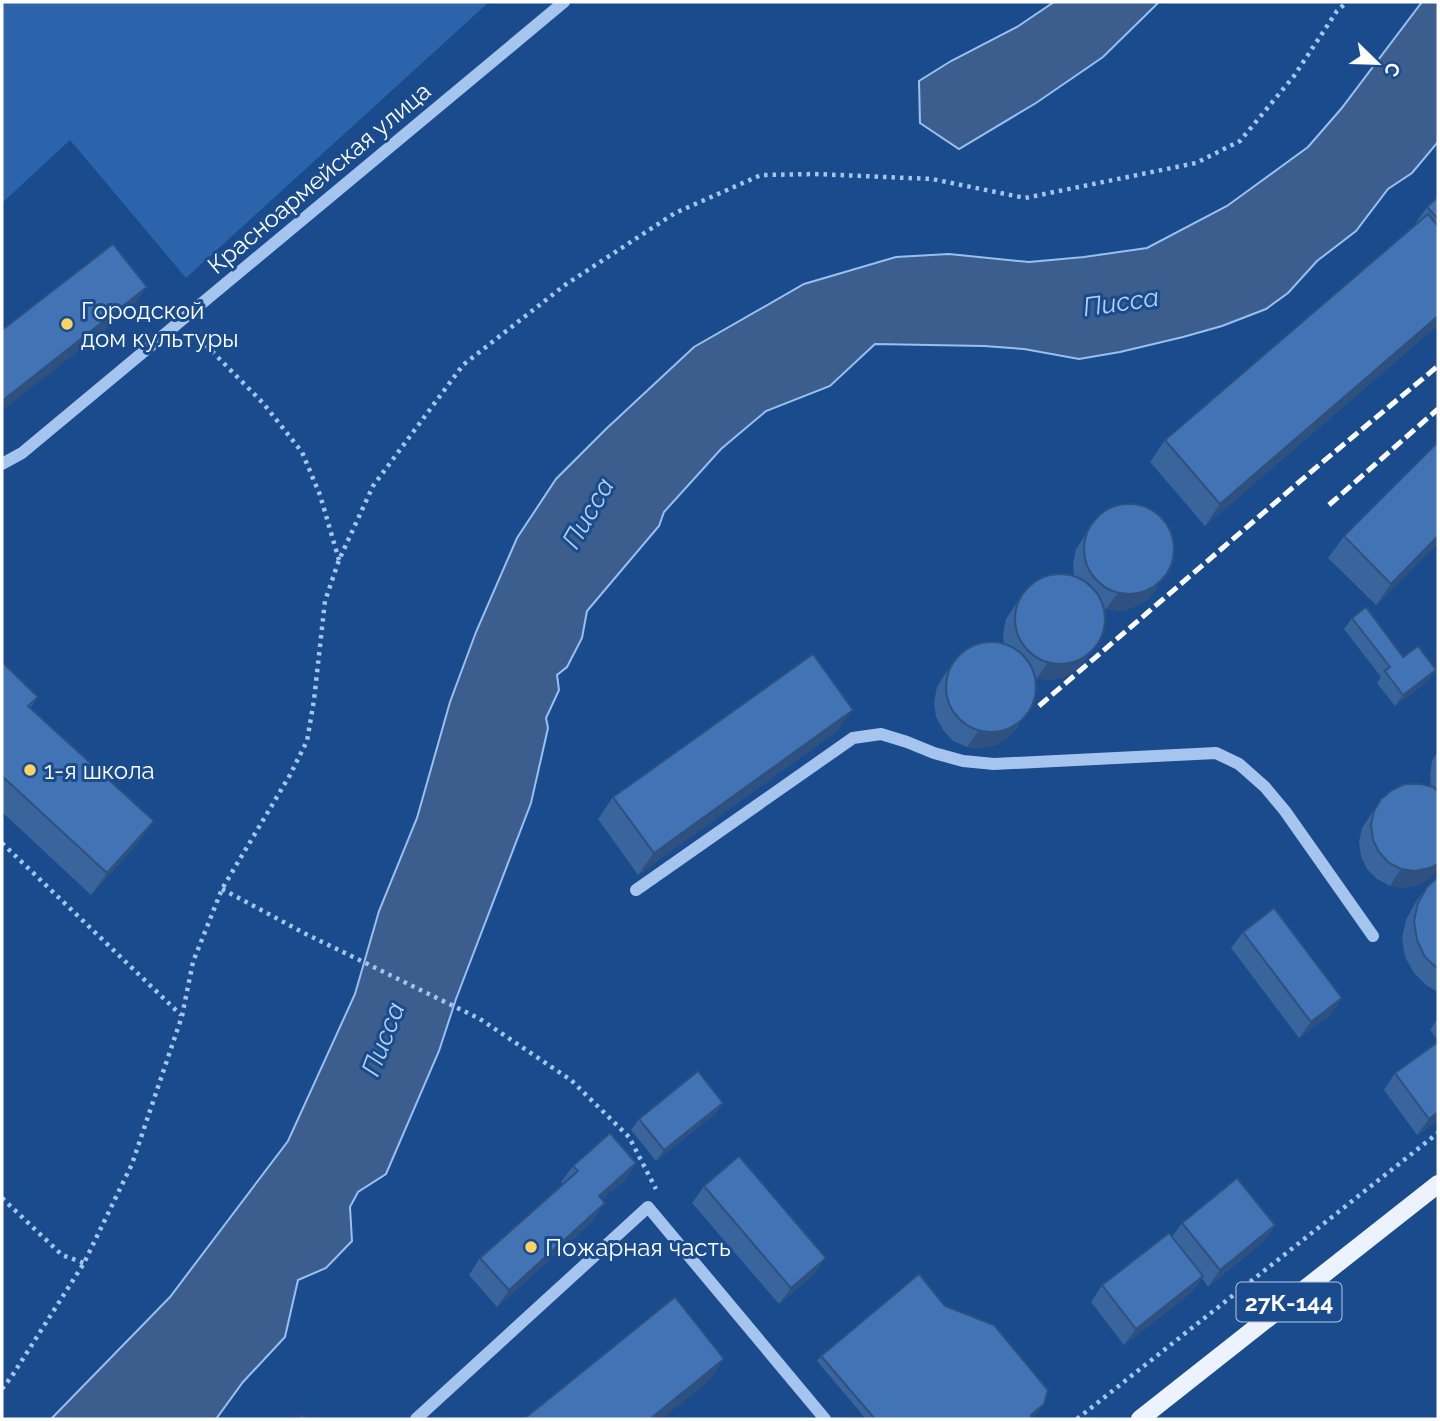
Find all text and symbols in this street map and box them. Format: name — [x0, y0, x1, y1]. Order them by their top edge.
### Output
north arrow — [1342, 28, 1412, 98]
text: С — [1380, 59, 1405, 80]
street label: Красноармейская улица — [202, 76, 436, 280]
water label: Писса — [1081, 282, 1161, 322]
place label: Городской дом культуры — [81, 296, 239, 353]
marker: Городской дом культуры — [59, 316, 75, 332]
water label: Писса — [556, 473, 620, 553]
place label: 1-я школа — [44, 756, 155, 785]
marker: 1-я школа — [22, 762, 38, 778]
water label: Писса — [355, 998, 411, 1080]
place label: Пожарная часть — [545, 1233, 731, 1262]
marker: Пожарная часть — [523, 1239, 539, 1255]
road number: 27К-144 — [1236, 1282, 1342, 1322]

